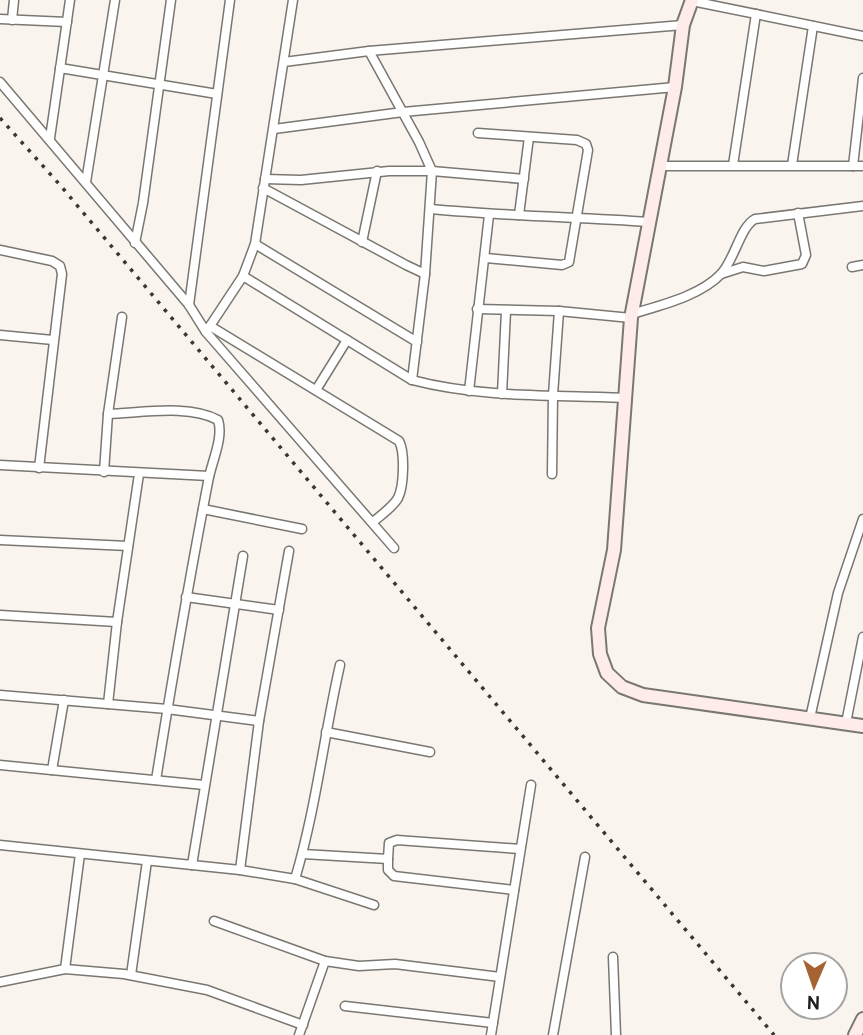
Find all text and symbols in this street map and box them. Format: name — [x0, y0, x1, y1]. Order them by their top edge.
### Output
north arrow — [779, 951, 849, 1021]
text: N — [806, 989, 821, 1013]

